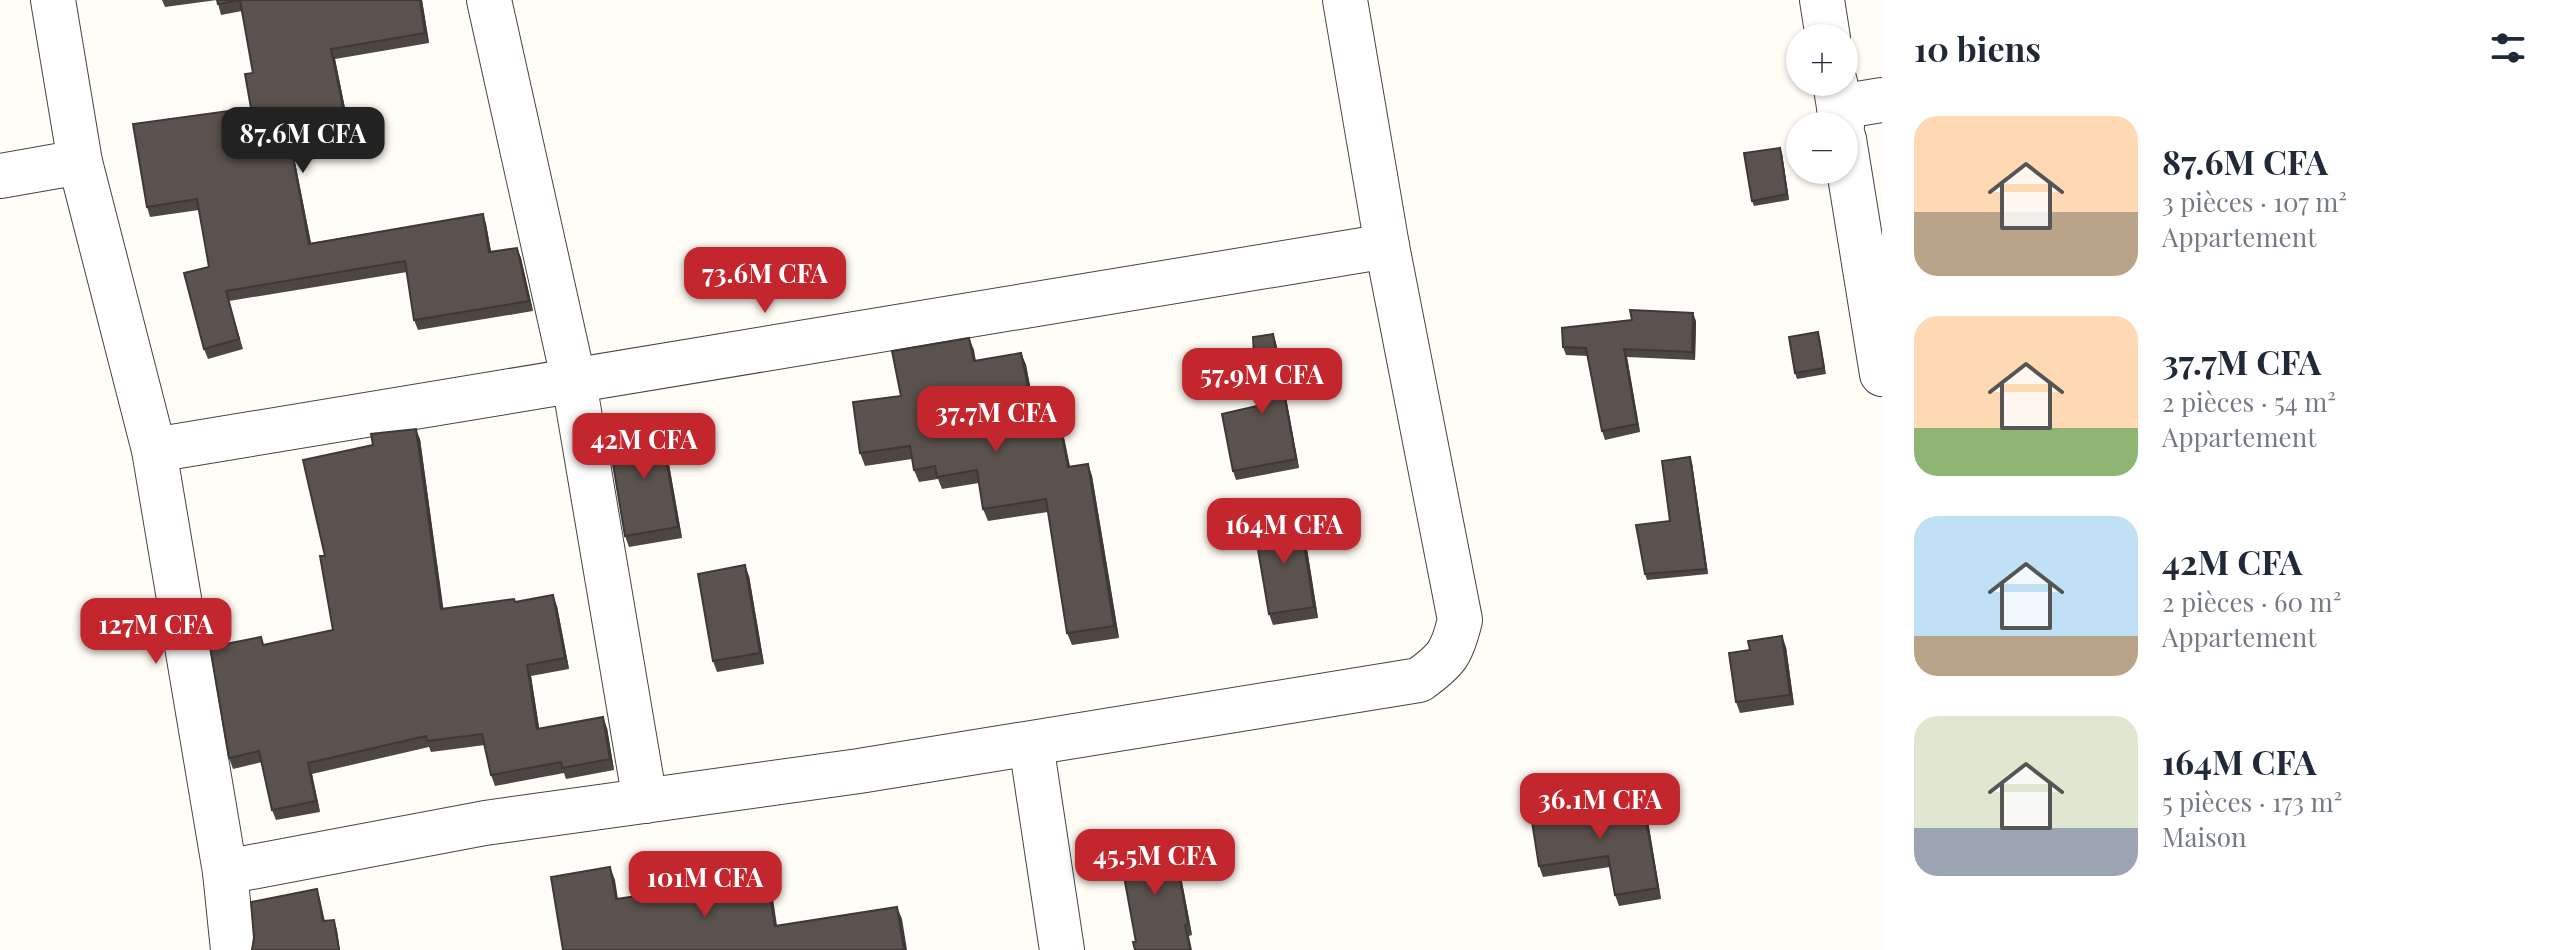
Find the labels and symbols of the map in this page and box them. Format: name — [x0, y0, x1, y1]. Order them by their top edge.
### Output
pin: 87.6M CFA — [211, 107, 395, 175]
pin: 73.6M CFA — [673, 247, 857, 315]
pin: 57.9M CFA — [1170, 348, 1354, 416]
pin: 37.7M CFA — [904, 386, 1088, 454]
pin: 42M CFA — [570, 413, 718, 481]
pin: 164M CFA — [1201, 498, 1367, 566]
pin: 127M CFA — [73, 598, 239, 666]
pin: 36.1M CFA — [1508, 773, 1692, 841]
pin: 45.5M CFA — [1063, 829, 1247, 897]
pin: 101M CFA — [622, 851, 788, 919]

